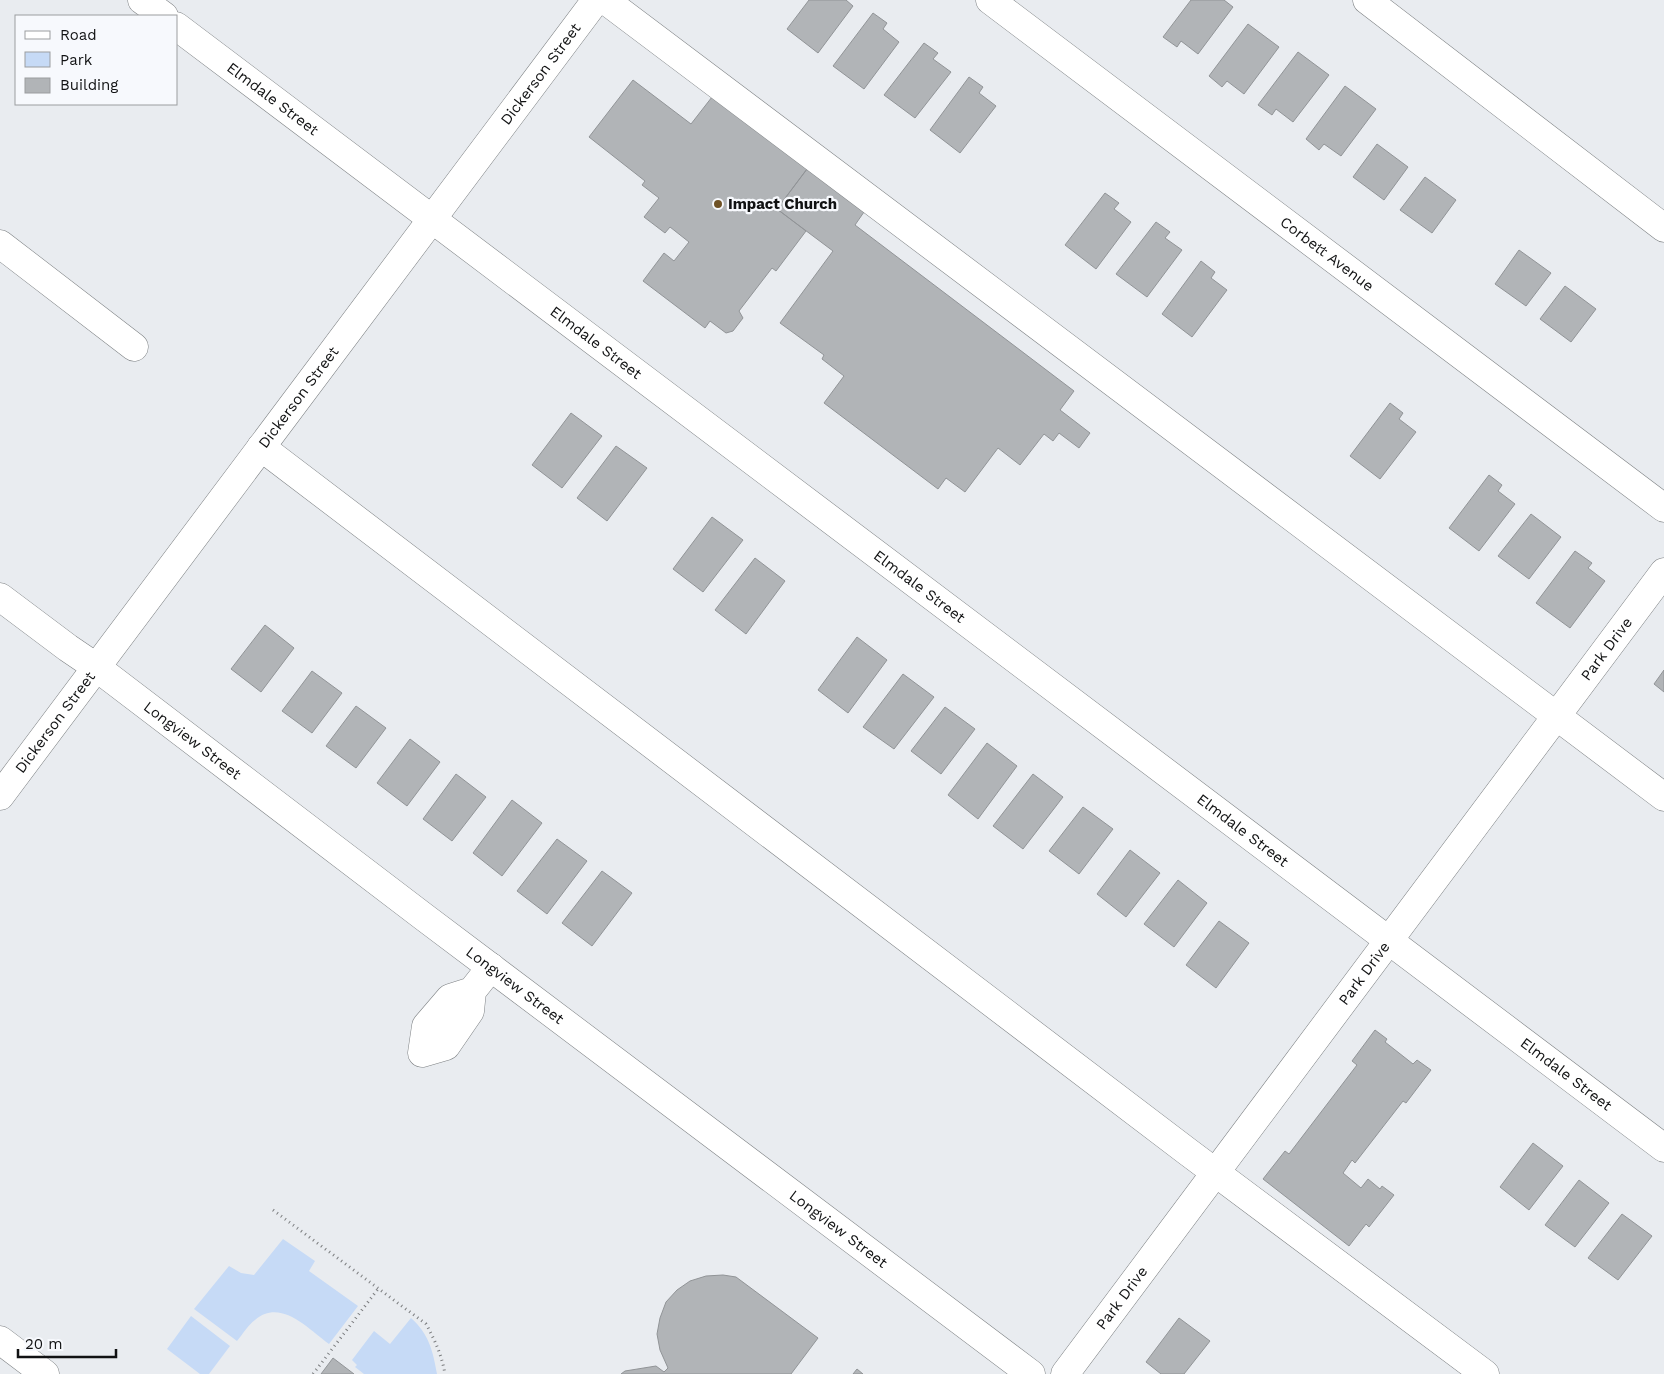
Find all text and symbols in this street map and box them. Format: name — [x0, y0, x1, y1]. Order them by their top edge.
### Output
legend — [15, 15, 178, 105]
street label: Dickerson Street — [497, 19, 585, 128]
text: Road — [60, 26, 97, 44]
text: Park — [60, 51, 93, 69]
street label: Elmdale Street — [223, 59, 322, 140]
text: Building — [60, 76, 118, 94]
place label: Impact Church — [728, 195, 837, 213]
marker: Impact Church — [712, 198, 724, 210]
street label: Corbett Avenue — [1277, 213, 1377, 295]
street label: Elmdale Street — [547, 302, 646, 383]
street label: Dickerson Street — [255, 342, 343, 452]
street label: Elmdale Street — [870, 546, 969, 627]
street label: Park Drive — [1577, 614, 1636, 684]
street label: Dickerson Street — [11, 667, 99, 777]
street label: Longview Street — [140, 698, 245, 784]
street label: Elmdale Street — [1193, 790, 1293, 871]
street label: Park Drive — [1335, 938, 1394, 1009]
street label: Longview Street — [462, 943, 568, 1028]
street label: Elmdale Street — [1517, 1034, 1616, 1115]
street label: Longview Street — [786, 1186, 891, 1272]
street label: Park Drive — [1092, 1263, 1151, 1333]
scale bar — [18, 1326, 115, 1358]
text: 20 m — [25, 1335, 63, 1353]

